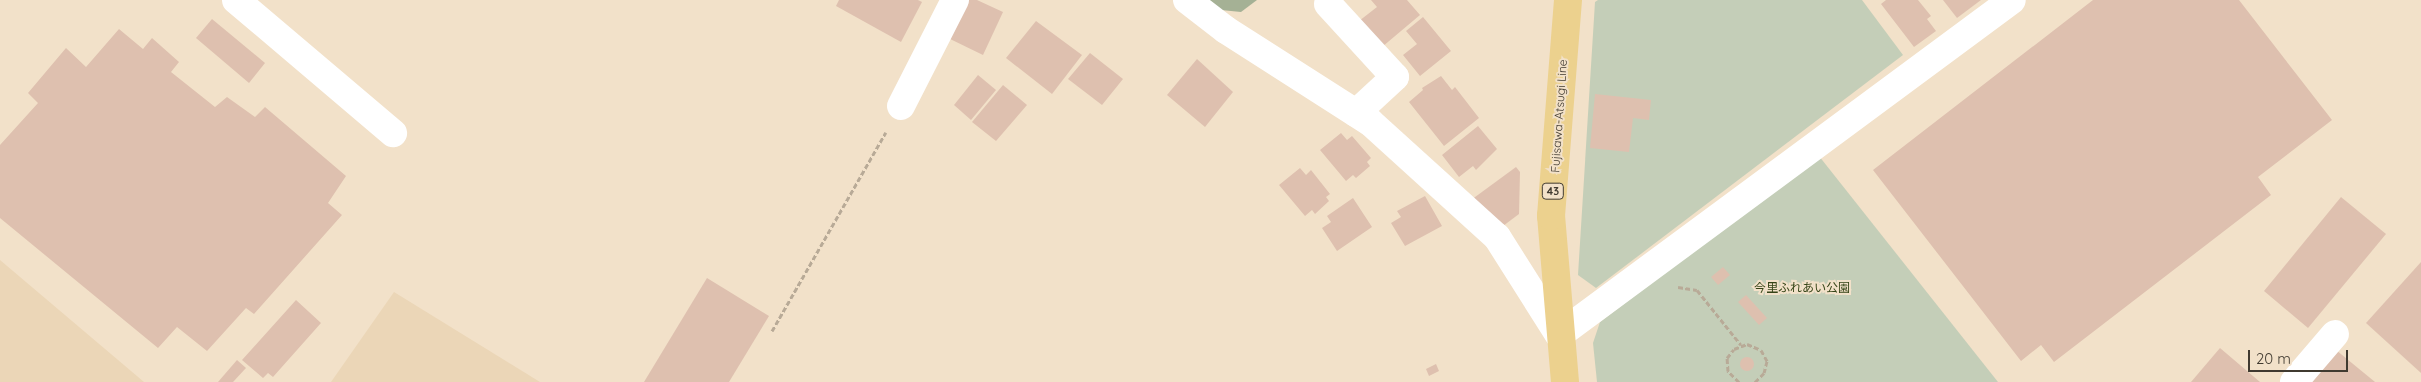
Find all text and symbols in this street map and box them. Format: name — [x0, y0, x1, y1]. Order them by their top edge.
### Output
street label: Fujisawa-Atsugi Line — [1548, 59, 1570, 173]
road number: 43 — [1542, 182, 1564, 200]
park label: 今里ふれあい公園 — [1754, 281, 1850, 295]
scale bar — [2251, 340, 2351, 372]
text: 20 m — [2256, 349, 2291, 368]

